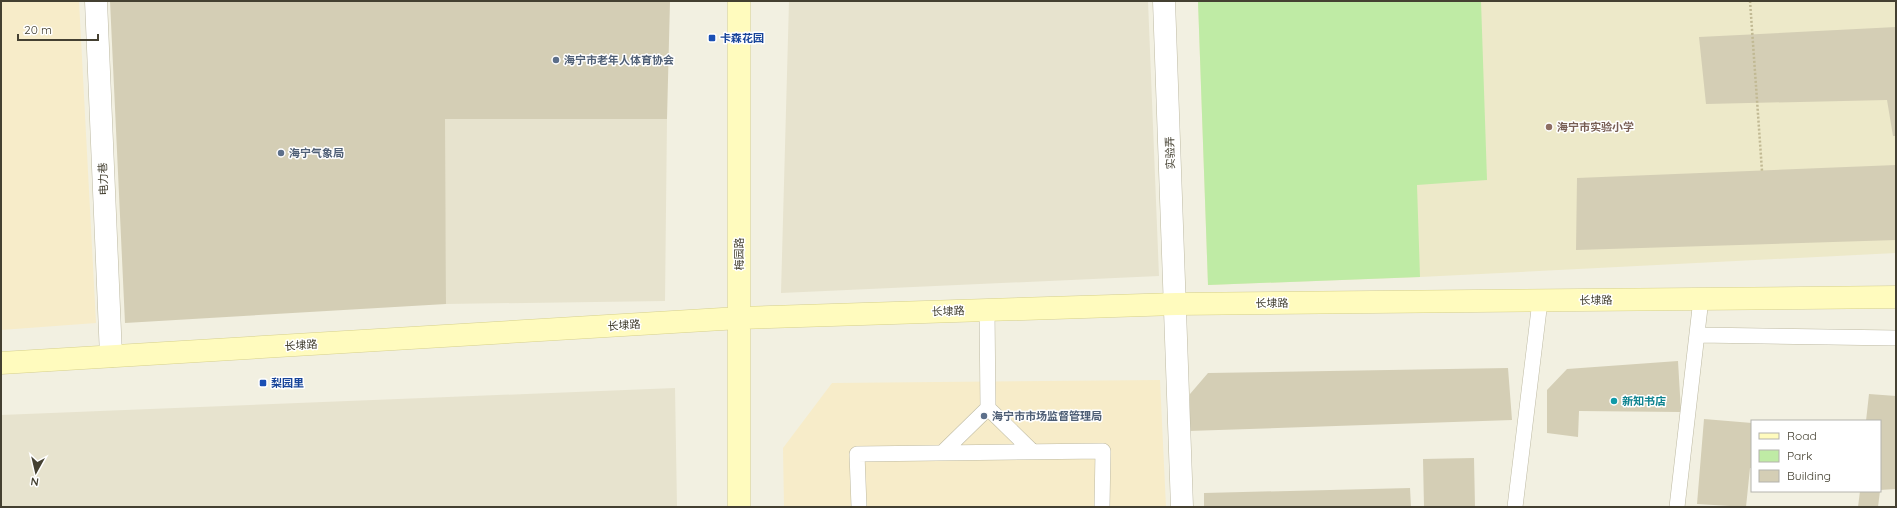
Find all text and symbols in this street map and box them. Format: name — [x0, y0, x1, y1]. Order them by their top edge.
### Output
scale bar — [18, 16, 98, 42]
text: 20 m — [24, 22, 52, 37]
place label: 卡森花园 — [720, 31, 764, 45]
marker: 卡森花园 — [707, 33, 717, 43]
place label: 海宁市老年人体育协会 — [564, 53, 674, 67]
marker: 海宁市老年人体育协会 — [551, 55, 561, 65]
place label: 海宁市实验小学 — [1557, 120, 1634, 134]
marker: 海宁市实验小学 — [1544, 122, 1554, 132]
street label: 实验弄 — [1162, 136, 1178, 170]
place label: 海宁气象局 — [289, 146, 344, 160]
marker: 海宁气象局 — [276, 148, 286, 158]
street label: 电力巷 — [95, 162, 111, 196]
street label: 梅园路 — [732, 238, 746, 271]
street label: 长埭路 — [1579, 293, 1613, 307]
street label: 长埭路 — [1255, 296, 1289, 310]
street label: 长埭路 — [931, 303, 965, 319]
street label: 长埭路 — [607, 317, 641, 333]
street label: 长埭路 — [284, 337, 318, 353]
place label: 梨园里 — [271, 376, 304, 390]
marker: 梨园里 — [258, 378, 268, 388]
place label: 新知书店 — [1622, 394, 1666, 408]
marker: 新知书店 — [1609, 396, 1619, 406]
place label: 海宁市市场监督管理局 — [992, 409, 1102, 423]
marker: 海宁市市场监督管理局 — [979, 411, 989, 421]
legend — [1751, 420, 1881, 492]
text: Road — [1787, 428, 1817, 443]
text: Park — [1787, 448, 1812, 463]
north arrow — [16, 452, 56, 492]
text: Building — [1787, 468, 1831, 483]
text: N — [30, 474, 40, 489]

